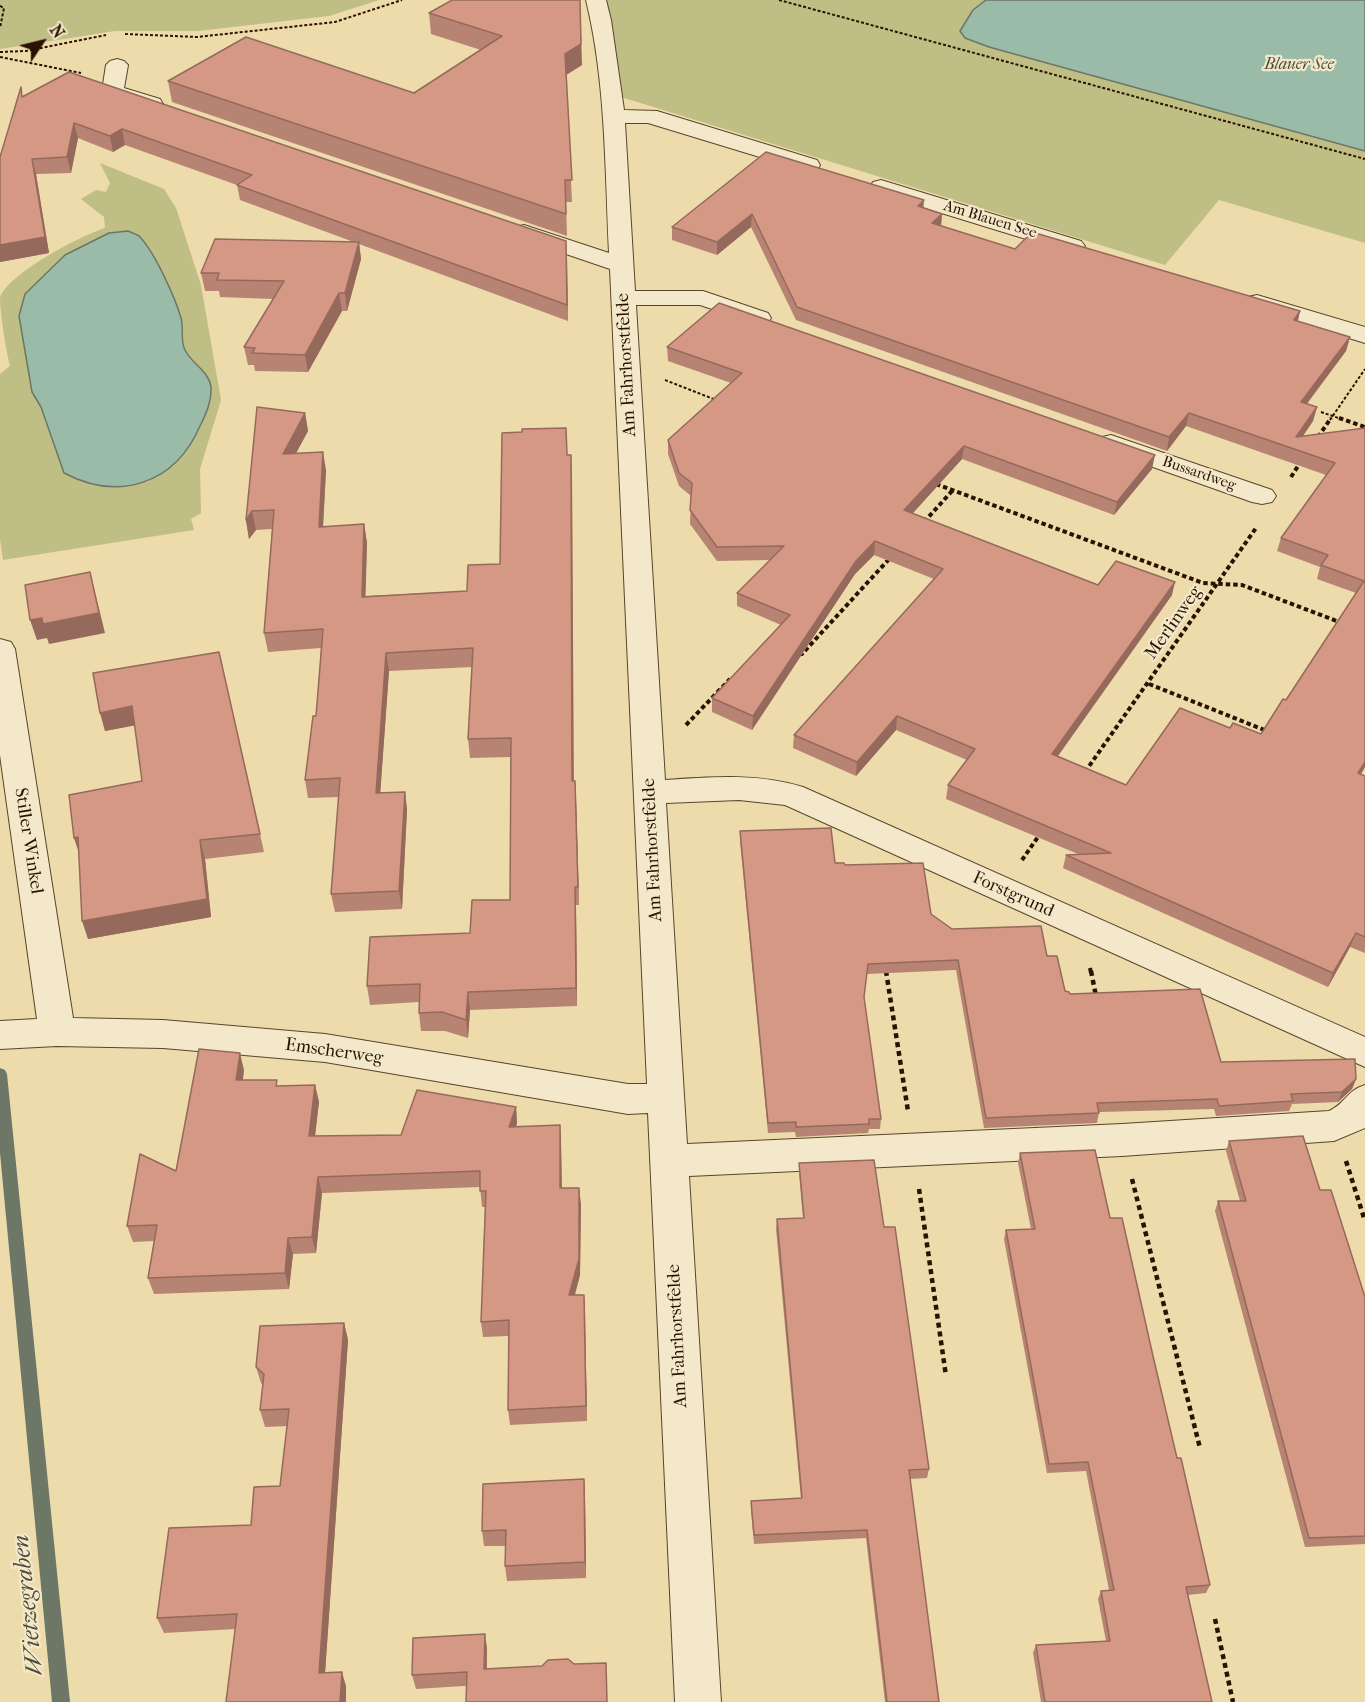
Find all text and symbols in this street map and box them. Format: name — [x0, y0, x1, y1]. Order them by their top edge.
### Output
north arrow — [12, 12, 72, 72]
text: N — [46, 21, 68, 42]
water label: Blauer See — [1264, 55, 1334, 75]
street label: Am Blauen See — [941, 197, 1039, 243]
street label: Am Fahrhorstfelde — [612, 293, 642, 437]
street label: Bussardweg — [1160, 453, 1238, 495]
street label: Merlinweg — [1141, 582, 1207, 664]
street label: Am Fahrhorstfelde — [638, 778, 668, 922]
street label: Stiller Winkel — [9, 786, 47, 896]
street label: Forstgrund — [969, 867, 1057, 923]
street label: Emscherweg — [284, 1034, 384, 1070]
street label: Am Fahrhorstfelde — [663, 1264, 693, 1408]
water label: Wietzegraben — [7, 1533, 51, 1677]

